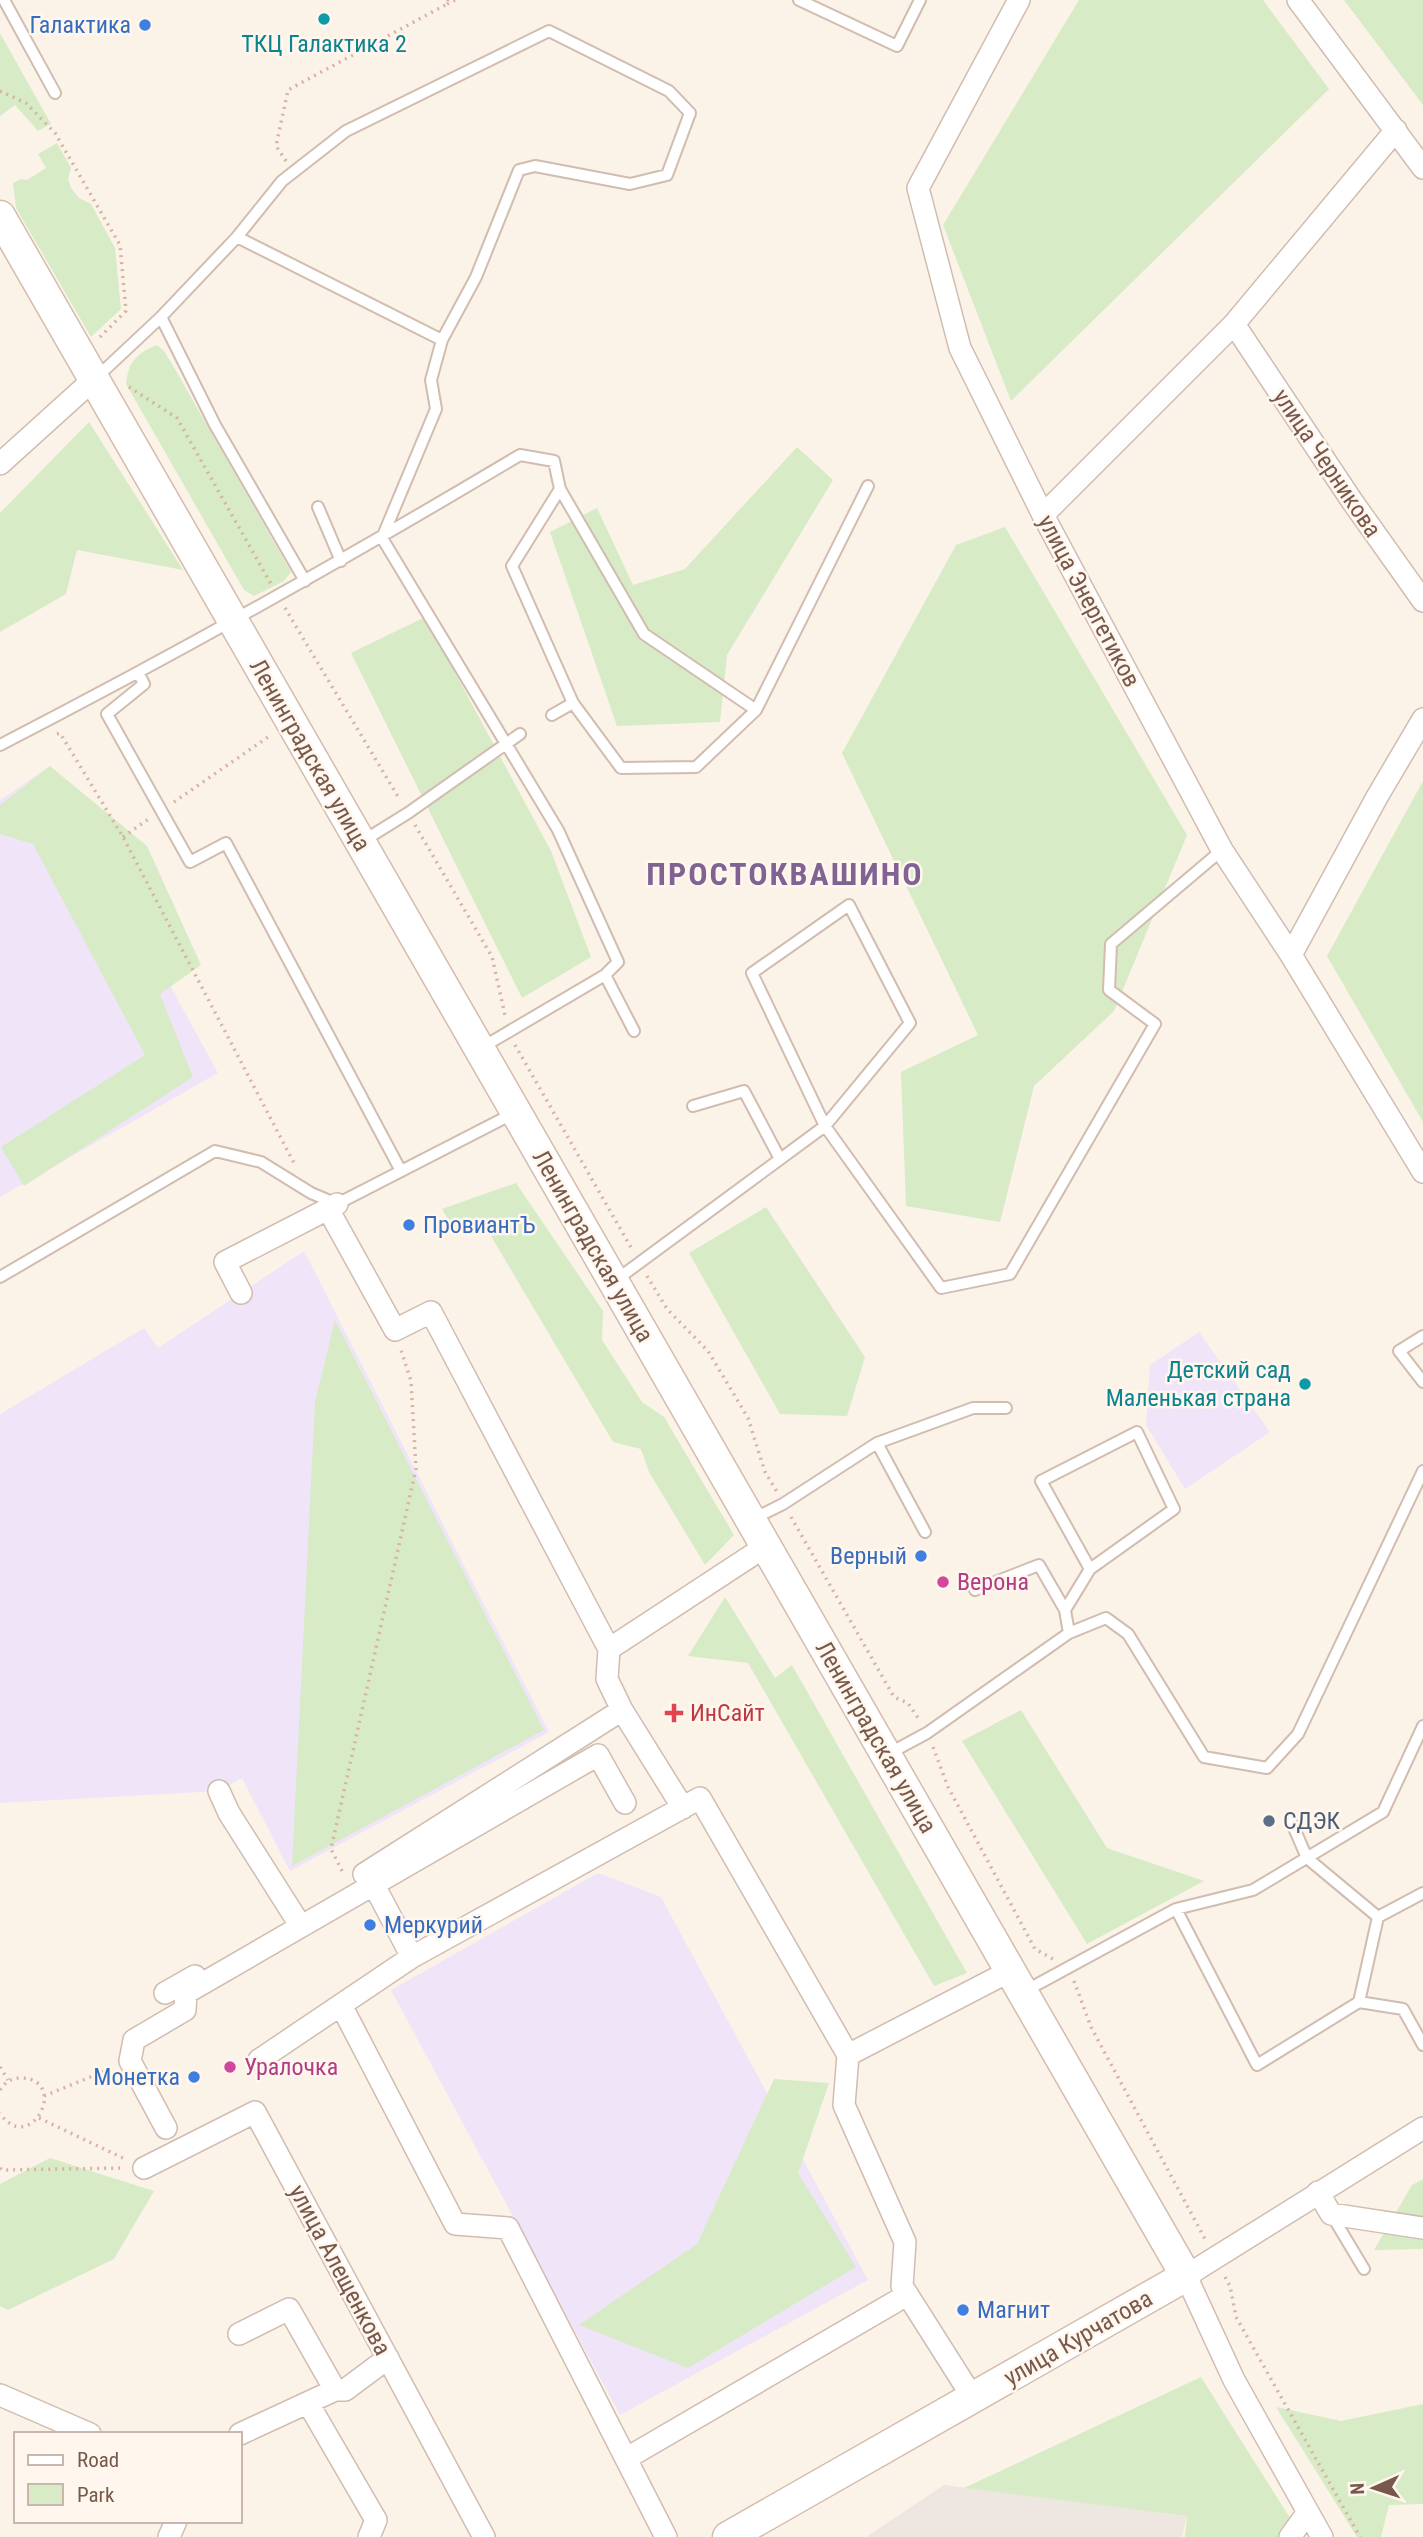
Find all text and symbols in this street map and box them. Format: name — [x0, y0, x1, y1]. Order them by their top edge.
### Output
place label: Галактика — [30, 11, 131, 39]
marker: ТКЦ Галактика 2 — [316, 11, 332, 27]
marker: Галактика — [137, 17, 153, 33]
place label: ТКЦ Галактика 2 — [241, 30, 407, 58]
street label: улица Черникова — [1267, 384, 1387, 542]
street label: улица Энергетиков — [1032, 510, 1146, 692]
street label: Ленинградская улица — [244, 654, 376, 856]
district label: ПРОСТОКВАШИНО — [646, 855, 924, 893]
street label: Ленинградская улица — [527, 1145, 659, 1347]
place label: ПровиантЪ — [423, 1211, 536, 1239]
marker: ПровиантЪ — [401, 1217, 417, 1233]
place label: Детский сад Маленькая страна — [1106, 1356, 1291, 1412]
marker: Детский сад Маленькая страна — [1297, 1376, 1313, 1392]
place label: Верный — [830, 1542, 907, 1570]
marker: Верный — [913, 1548, 929, 1564]
place label: Верона — [957, 1568, 1029, 1596]
marker: Верона — [935, 1574, 951, 1590]
street label: Ленинградская улица — [810, 1636, 942, 1838]
place label: ИнСайт — [690, 1699, 765, 1727]
marker: ИнСайт — [664, 1703, 684, 1723]
place label: СДЭК — [1283, 1807, 1341, 1835]
marker: СДЭК — [1261, 1813, 1277, 1829]
place label: Меркурий — [384, 1911, 483, 1939]
marker: Меркурий — [362, 1917, 378, 1933]
place label: Уралочка — [244, 2053, 338, 2081]
marker: Уралочка — [222, 2059, 238, 2075]
place label: Монетка — [93, 2063, 180, 2091]
marker: Монетка — [186, 2069, 202, 2085]
street label: улица Алещенкова — [283, 2180, 397, 2360]
street label: улица Курчатова — [999, 2284, 1157, 2392]
place label: Магнит — [977, 2296, 1050, 2324]
marker: Магнит — [955, 2302, 971, 2318]
legend — [14, 2432, 242, 2523]
text: Road — [77, 2448, 119, 2472]
north arrow — [1339, 2453, 1409, 2523]
text: N — [1346, 2482, 1369, 2495]
text: Park — [77, 2483, 115, 2507]

